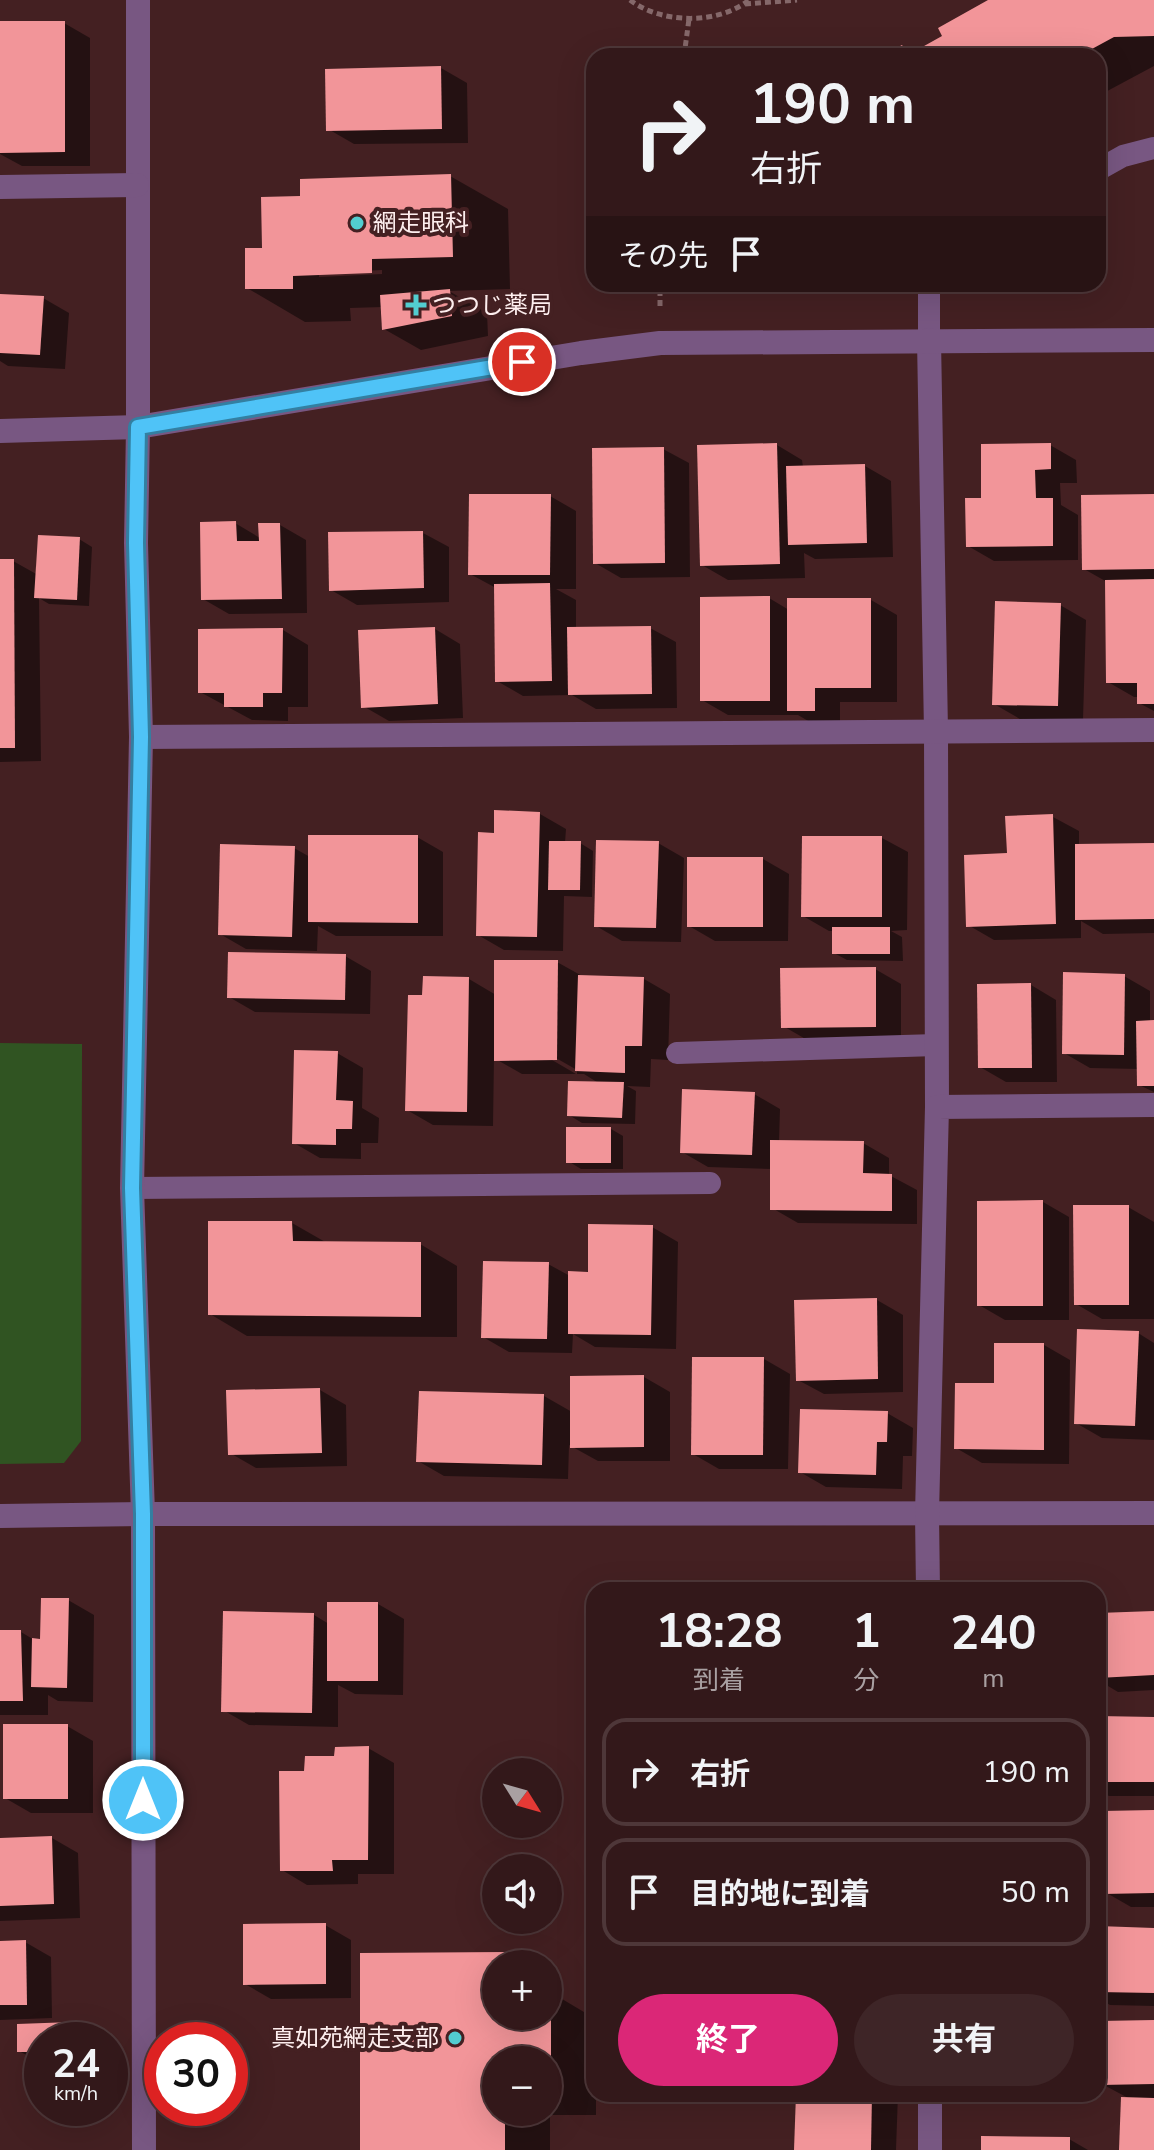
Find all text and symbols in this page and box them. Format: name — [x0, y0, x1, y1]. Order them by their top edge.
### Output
text: 190 m — [750, 66, 915, 143]
icon: right — [618, 80, 722, 184]
text: 右折 — [750, 145, 822, 194]
place label: 網走眼科 — [373, 207, 469, 239]
marker: 網走眼科 — [348, 214, 366, 232]
icon: arrive — [724, 232, 768, 276]
text: その先 — [618, 236, 708, 277]
place label: つつじ薬局 — [432, 289, 552, 321]
marker: つつじ薬局 — [407, 296, 425, 314]
pin — [488, 328, 556, 396]
icon: arrive — [500, 340, 544, 384]
text: 18:28 — [655, 1598, 783, 1664]
text: 1 — [852, 1598, 881, 1664]
text: 240 — [950, 1600, 1037, 1666]
text: m — [982, 1661, 1004, 1696]
text: 到着 — [693, 1663, 745, 1698]
text: 分 — [853, 1663, 879, 1698]
icon: right — [622, 1750, 666, 1794]
text: 190 m — [983, 1752, 1070, 1793]
text: 右折 — [690, 1754, 750, 1795]
position arrow — [101, 1758, 185, 1842]
north arrow — [482, 1758, 562, 1838]
map controls — [482, 1758, 562, 2126]
button: sound — [482, 1854, 562, 1934]
icon: arrive — [622, 1870, 666, 1914]
text: 50 m — [1001, 1872, 1070, 1913]
text: 目的地に到着 — [690, 1874, 870, 1915]
button: + — [482, 1950, 562, 2030]
button: 終了 — [618, 1994, 838, 2086]
button: 共有 — [854, 1994, 1074, 2086]
speed limit sign: 30 — [144, 2022, 248, 2126]
place label: 真如苑網走支部 — [271, 2022, 439, 2054]
marker: 真如苑網走支部 — [446, 2029, 464, 2047]
text: 24 — [52, 2037, 100, 2091]
button: − — [482, 2046, 562, 2126]
text: km/h — [54, 2080, 98, 2107]

